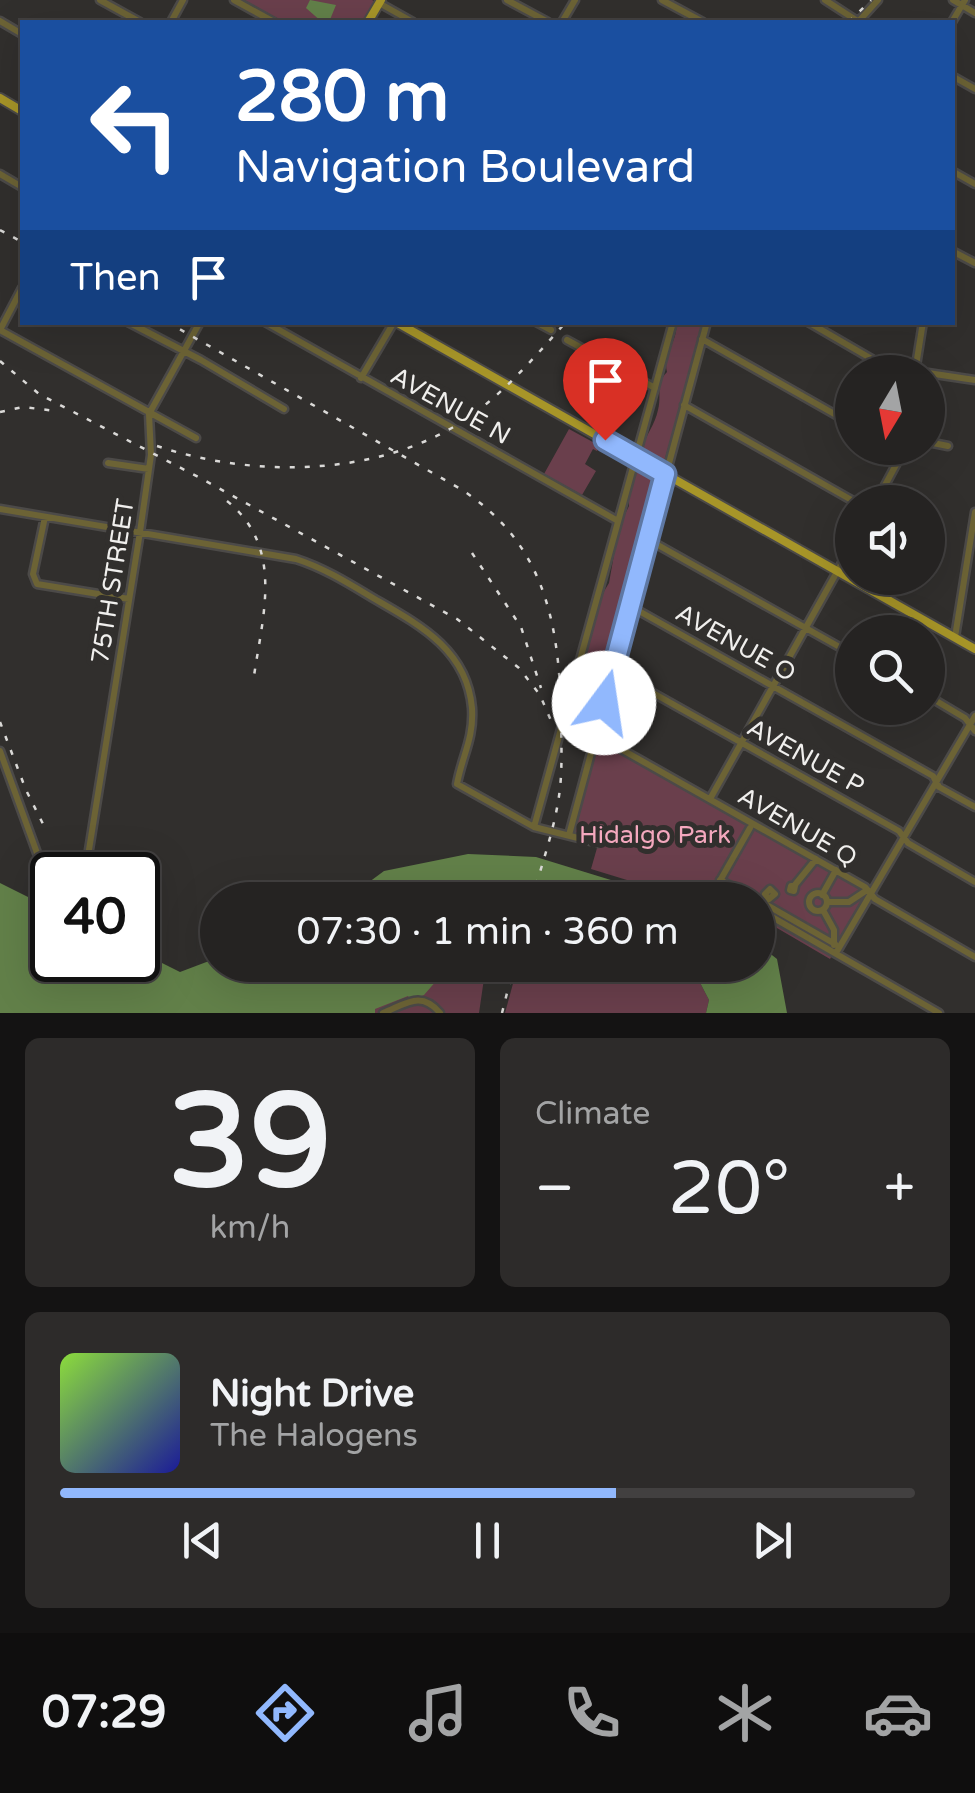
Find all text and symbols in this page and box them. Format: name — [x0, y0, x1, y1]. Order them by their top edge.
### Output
text: 280 m — [235, 56, 449, 140]
icon: left — [70, 60, 200, 190]
text: Navigation Boulevard — [235, 141, 695, 195]
icon: arrive — [181, 250, 236, 305]
text: Then — [70, 255, 161, 301]
pin — [563, 338, 648, 441]
icon: arrive — [578, 353, 633, 408]
north arrow — [835, 355, 945, 465]
map controls — [835, 355, 945, 725]
street label: AVENUE N — [385, 361, 516, 451]
button: sound — [835, 485, 945, 595]
street label: 75TH STREET — [85, 497, 141, 666]
street label: AVENUE O — [670, 598, 801, 688]
button: search — [835, 615, 945, 725]
position arrow — [552, 651, 656, 755]
street label: AVENUE P — [742, 712, 869, 801]
street label: AVENUE Q — [733, 781, 862, 873]
park label: Hidalgo Park — [579, 820, 731, 850]
speed limit sign: 40 — [30, 852, 160, 982]
text: 07:30 · 1 min · 360 m — [296, 909, 679, 955]
text: 39 — [168, 1066, 332, 1222]
text: Climate — [535, 1095, 650, 1133]
text: 20° — [668, 1144, 790, 1234]
text: − — [535, 1156, 574, 1222]
text: + — [884, 1156, 915, 1222]
text: km/h — [210, 1209, 290, 1247]
text: Night Drive — [210, 1371, 414, 1417]
text: The Halogens — [210, 1417, 418, 1455]
icon: previous — [175, 1513, 230, 1568]
icon: pause — [460, 1513, 515, 1568]
icon: next — [745, 1513, 800, 1568]
icon: directions — [250, 1678, 320, 1748]
icon: music — [403, 1678, 473, 1748]
icon: phone — [557, 1678, 627, 1748]
icon: climate — [710, 1678, 780, 1748]
icon: car — [863, 1678, 933, 1748]
text: 07:29 — [42, 1686, 166, 1740]

